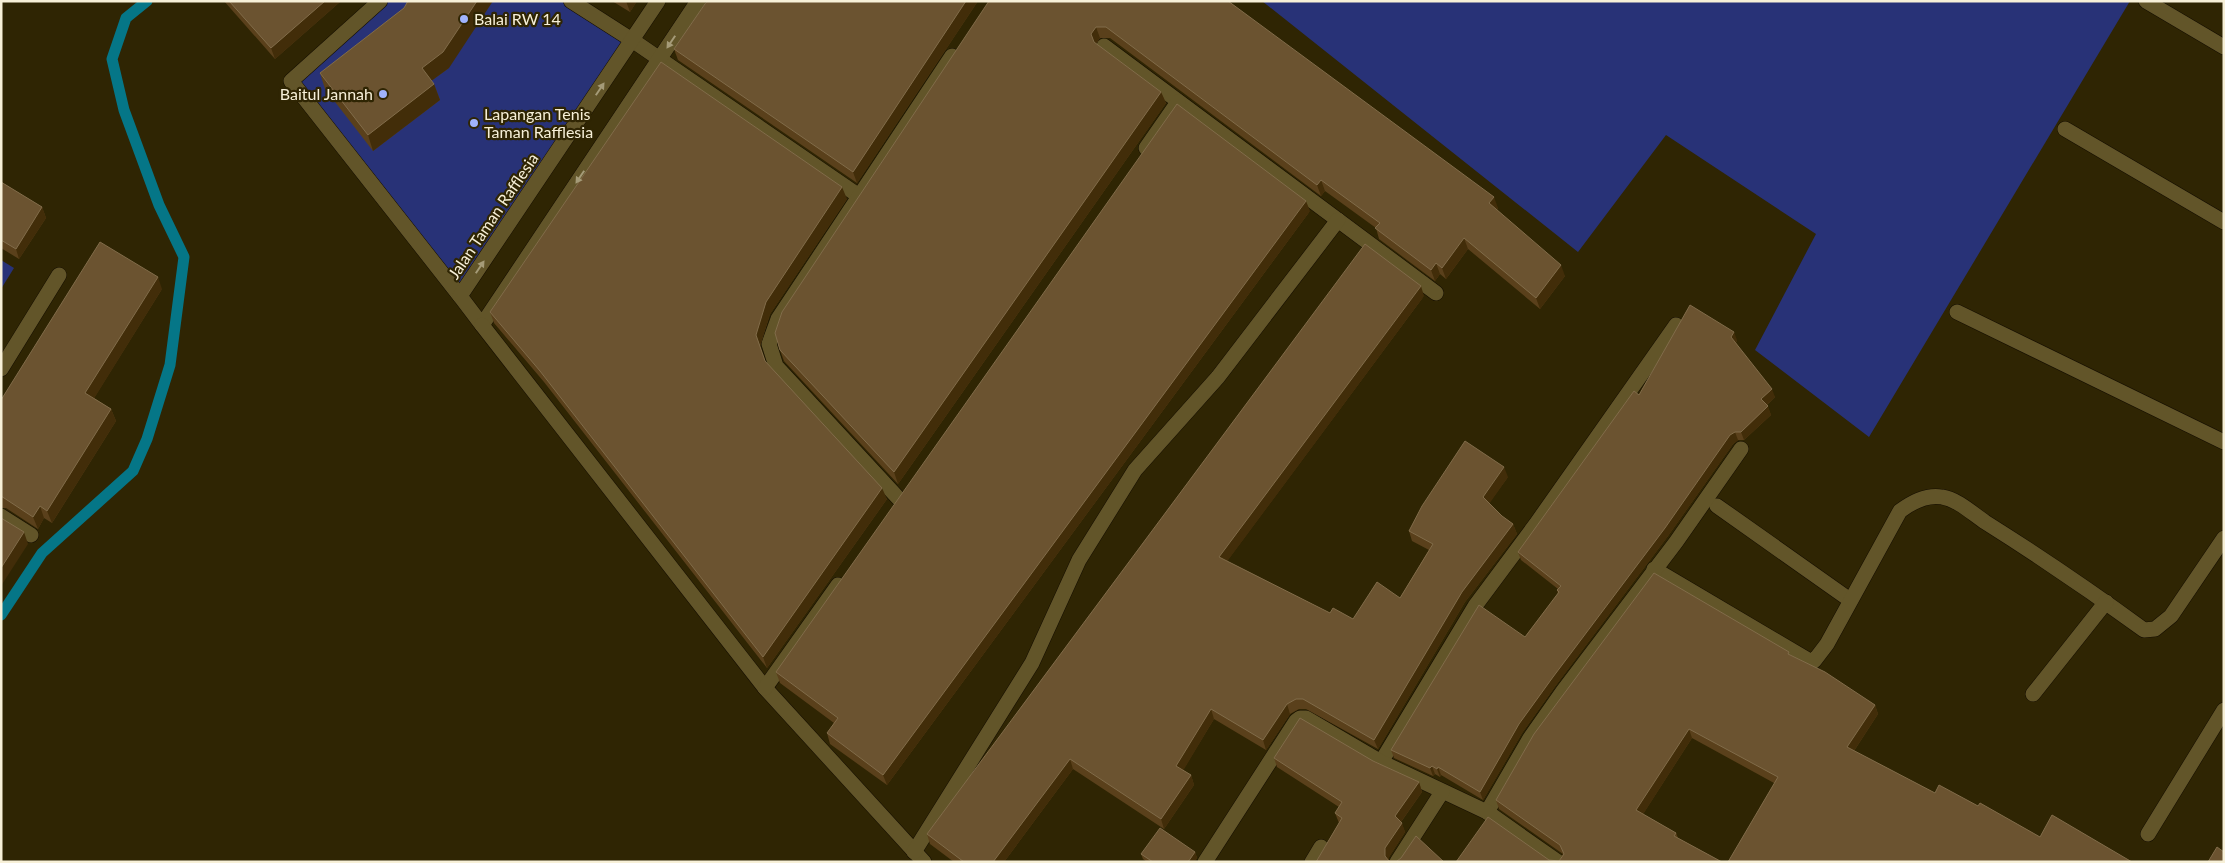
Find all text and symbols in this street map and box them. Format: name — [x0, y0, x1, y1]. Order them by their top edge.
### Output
place label: Balai RW 14 — [474, 9, 561, 28]
marker: Balai RW 14 — [458, 13, 470, 25]
one-way arrow — [666, 35, 676, 48]
one-way arrow — [595, 82, 604, 95]
place label: Baitul Jannah — [280, 84, 373, 103]
marker: Baitul Jannah — [377, 88, 389, 100]
place label: Lapangan Tenis Taman Rafflesia — [484, 104, 593, 141]
marker: Lapangan Tenis Taman Rafflesia — [468, 117, 480, 129]
street label: Jalan Taman Rafflesia — [443, 149, 542, 282]
one-way arrow — [576, 170, 585, 184]
one-way arrow — [475, 260, 485, 274]

